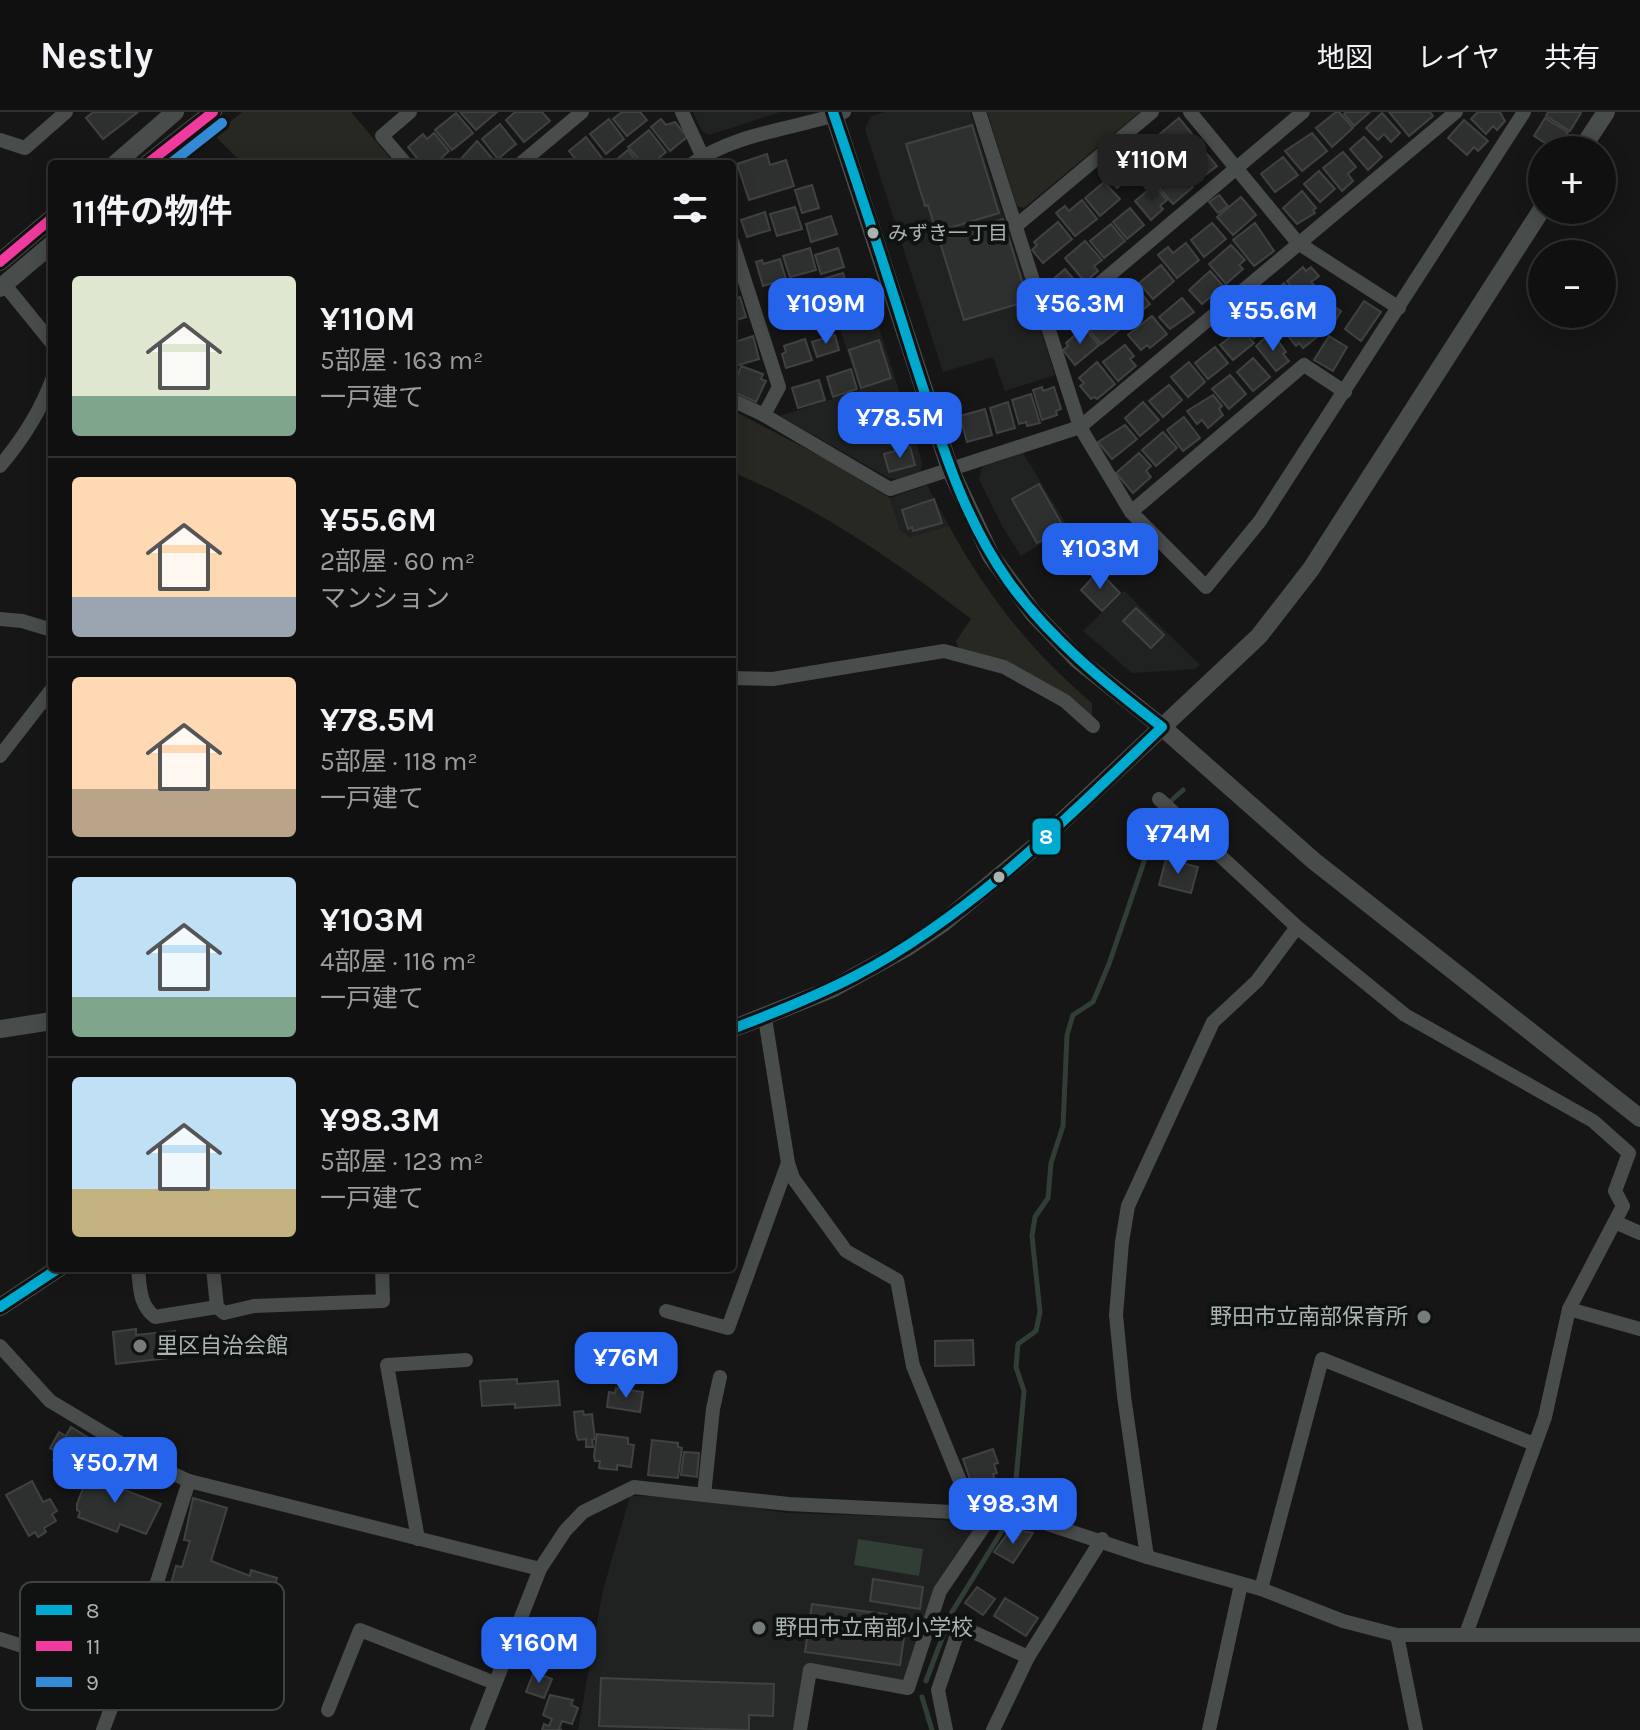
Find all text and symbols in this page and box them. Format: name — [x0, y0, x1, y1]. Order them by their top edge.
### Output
text: Nestly — [40, 33, 153, 78]
text: 地図 — [1317, 41, 1373, 74]
text: レイヤ — [1417, 41, 1500, 74]
text: 共有 — [1544, 41, 1600, 74]
pin: ¥110M — [1096, 134, 1208, 202]
map controls — [1528, 136, 1616, 328]
button: + — [1528, 136, 1616, 224]
text: ¥110M — [1116, 144, 1188, 175]
icon: filters — [668, 186, 712, 230]
text: 11件の物件 — [72, 192, 232, 232]
place label: みずき一丁目 — [888, 222, 1008, 245]
marker: みずき一丁目 — [865, 225, 881, 241]
button: − — [1528, 240, 1616, 328]
pin: ¥109M — [770, 278, 882, 346]
pin: ¥56.3M — [1015, 278, 1145, 346]
pin: ¥55.6M — [1208, 285, 1338, 353]
text: ¥109M — [786, 288, 866, 319]
text: ¥56.3M — [1035, 288, 1125, 319]
text: ¥55.6M — [1228, 295, 1318, 326]
text: ¥110M — [320, 299, 415, 339]
icon: home — [136, 308, 232, 404]
text: 5部屋 · 163 m² — [320, 345, 483, 376]
text: 一戸建て — [320, 382, 424, 413]
pin: ¥78.5M — [835, 392, 965, 460]
text: ¥78.5M — [856, 402, 944, 433]
text: ¥55.6M — [320, 500, 437, 540]
icon: home — [136, 509, 232, 605]
pin: ¥103M — [1044, 523, 1156, 591]
text: ¥103M — [1060, 533, 1140, 564]
text: 2部屋 · 60 m² — [320, 546, 475, 577]
text: マンション — [320, 583, 450, 614]
text: ¥78.5M — [320, 700, 436, 740]
icon: home — [136, 709, 232, 805]
text: 5部屋 · 118 m² — [320, 746, 478, 777]
text: 一戸建て — [320, 783, 424, 814]
pin: ¥74M — [1131, 808, 1225, 876]
line badge: 8 — [1031, 817, 1062, 856]
text: ¥74M — [1145, 818, 1211, 849]
text: 8 — [1039, 824, 1053, 850]
unlabelled marker — [991, 869, 1007, 885]
text: ¥103M — [320, 900, 424, 940]
icon: home — [136, 909, 232, 1005]
text: 4部屋 · 116 m² — [320, 946, 477, 977]
text: 一戸建て — [320, 983, 424, 1014]
text: ¥98.3M — [320, 1100, 441, 1140]
icon: home — [136, 1109, 232, 1205]
text: 5部屋 · 123 m² — [320, 1146, 484, 1177]
text: 一戸建て — [320, 1183, 424, 1214]
place label: 野田市立南部保育所 — [1210, 1304, 1408, 1330]
marker: 野田市立南部保育所 — [1415, 1308, 1433, 1326]
pin: ¥76M — [579, 1332, 673, 1400]
place label: 里区自治会館 — [156, 1333, 288, 1359]
marker: 里区自治会館 — [131, 1337, 149, 1355]
text: ¥76M — [593, 1342, 659, 1373]
pin: ¥50.7M — [50, 1437, 180, 1505]
text: ¥50.7M — [71, 1447, 159, 1478]
pin: ¥98.3M — [948, 1478, 1078, 1546]
text: ¥98.3M — [967, 1488, 1059, 1519]
legend — [20, 1582, 284, 1710]
text: 8 — [86, 1598, 100, 1624]
place label: 野田市立南部小学校 — [775, 1615, 973, 1641]
pin: ¥160M — [483, 1617, 595, 1685]
marker: 野田市立南部小学校 — [750, 1619, 768, 1637]
text: ¥160M — [499, 1627, 579, 1658]
text: 11 — [86, 1634, 101, 1660]
text: 9 — [86, 1670, 99, 1696]

